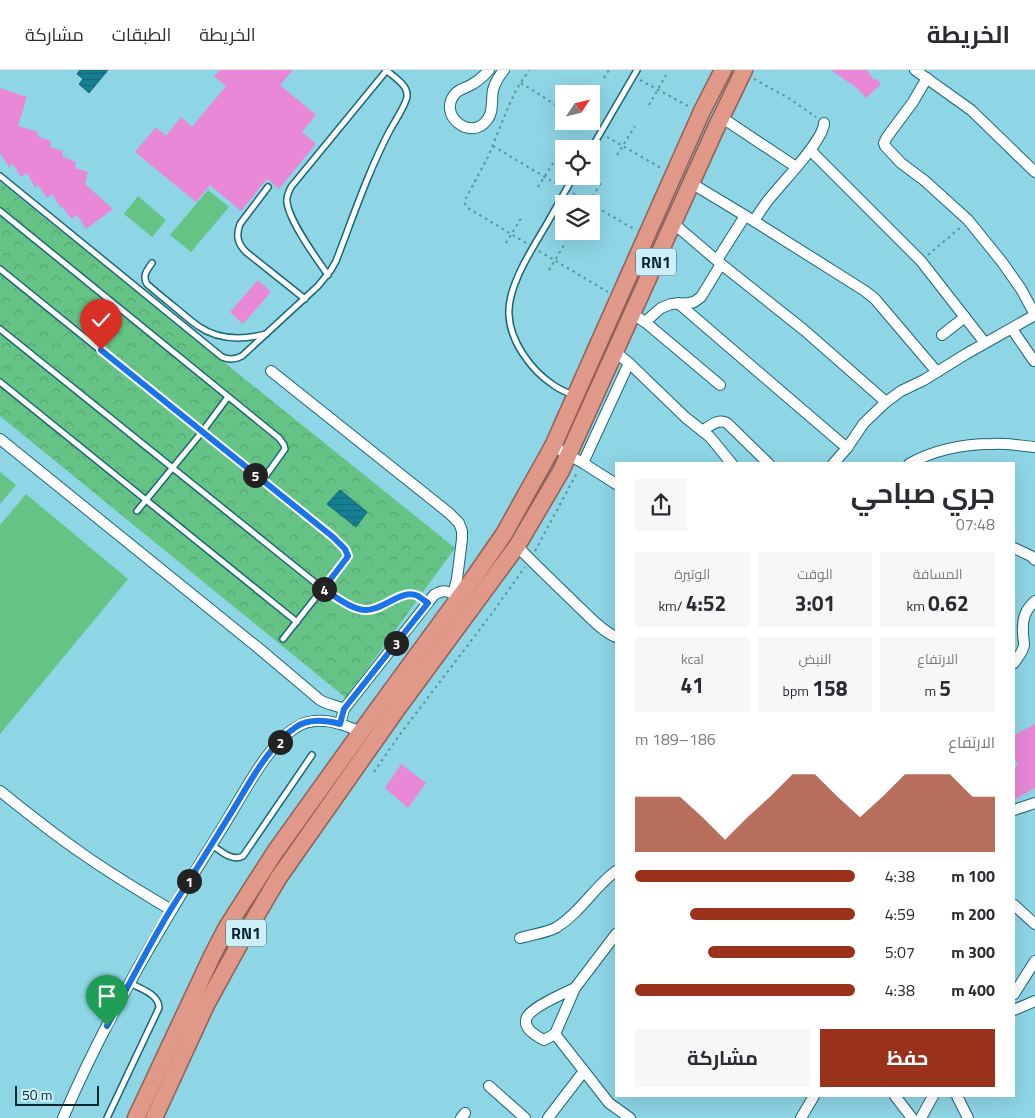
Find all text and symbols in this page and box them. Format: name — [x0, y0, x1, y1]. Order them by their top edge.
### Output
text: الخريطة — [927, 16, 1010, 52]
text: مشاركة — [25, 21, 84, 48]
text: الطبقات — [112, 21, 171, 48]
text: الخريطة — [199, 21, 256, 48]
north arrow — [555, 85, 600, 130]
map controls — [555, 85, 600, 240]
button: locate — [555, 140, 600, 185]
button: layers — [555, 195, 600, 240]
road number: RN1 — [636, 248, 676, 276]
pin — [80, 299, 122, 350]
icon: check — [87, 306, 115, 334]
pin: 5 — [242, 462, 268, 488]
text: 5 — [252, 465, 259, 486]
text: جري صباحي — [851, 471, 995, 514]
button: share — [635, 479, 687, 531]
text: 07:48 — [956, 512, 995, 536]
text: الوتيرة — [674, 563, 710, 584]
text: الوقت — [797, 563, 833, 584]
text: المسافة — [913, 563, 963, 584]
pin: 4 — [312, 576, 336, 602]
text: 4 — [321, 579, 328, 600]
text: 4:52 — [686, 587, 726, 619]
text: 3:01 — [795, 587, 835, 619]
text: 0.62 — [928, 587, 969, 619]
text: /km — [658, 595, 686, 616]
text: km — [907, 595, 928, 616]
pin: 3 — [384, 630, 408, 656]
text: 3 — [393, 633, 400, 654]
text: kcal — [681, 648, 704, 669]
text: النبض — [799, 648, 832, 669]
text: الارتفاع — [917, 648, 958, 669]
text: 41 — [681, 669, 704, 701]
text: 158 — [812, 672, 847, 704]
text: 5 — [939, 672, 951, 704]
text: bpm — [783, 680, 812, 701]
text: m — [924, 680, 939, 701]
text: 186–189 m — [635, 727, 716, 751]
pin: 2 — [268, 730, 292, 754]
text: الارتفاع — [948, 730, 995, 754]
text: 2 — [277, 732, 284, 753]
text: 4:38 — [885, 864, 915, 888]
text: 100 m — [951, 864, 995, 888]
pin: 1 — [176, 868, 202, 894]
text: 1 — [186, 871, 193, 892]
text: 4:59 — [885, 902, 915, 926]
text: 200 m — [951, 902, 995, 926]
road number: RN1 — [226, 920, 266, 946]
text: 5:07 — [885, 940, 915, 964]
text: 300 m — [951, 940, 995, 964]
pin — [86, 975, 128, 1026]
text: 4:38 — [885, 978, 915, 1002]
text: 400 m — [951, 978, 995, 1002]
icon: arrive — [93, 982, 121, 1010]
button: مشاركة — [635, 1029, 810, 1087]
button: حفظ — [820, 1029, 995, 1087]
scale bar — [15, 1083, 99, 1106]
text: 50 m — [22, 1084, 52, 1105]

